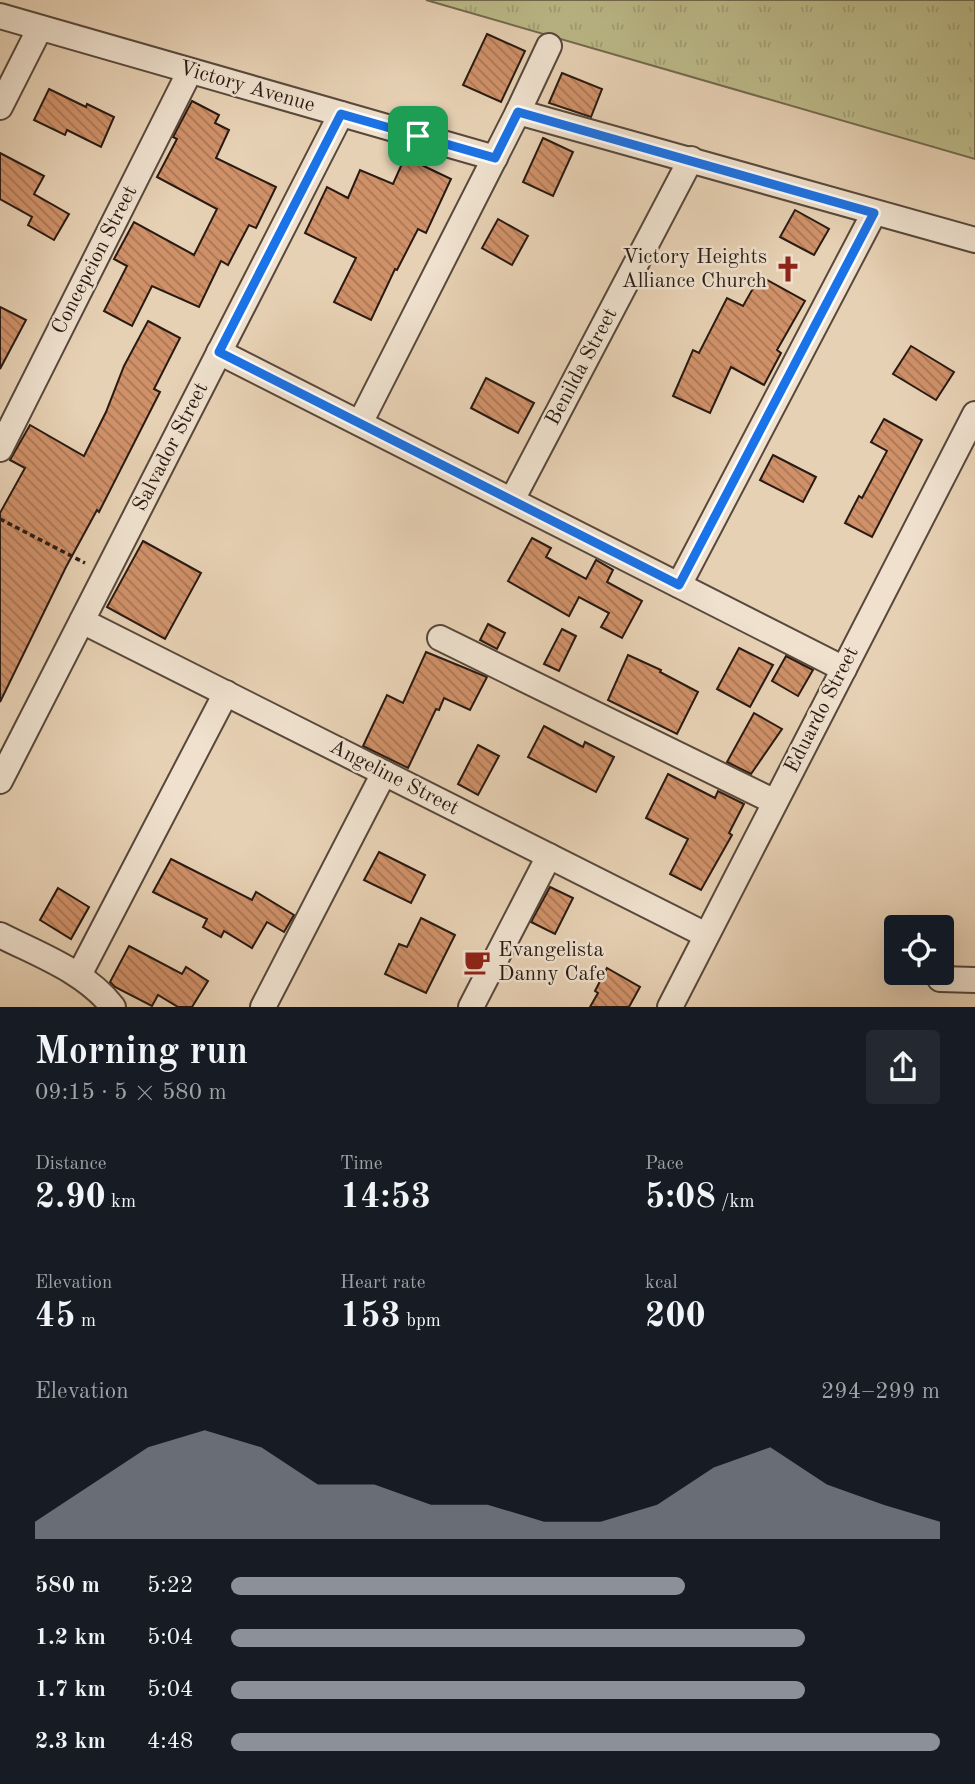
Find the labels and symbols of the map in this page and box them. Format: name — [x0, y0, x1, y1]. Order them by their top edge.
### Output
street label: Victory Avenue — [177, 58, 317, 116]
pin — [388, 106, 448, 166]
street label: Concepcion Street — [48, 182, 142, 338]
place label: Victory Heights Alliance Church — [622, 247, 767, 292]
church icon: Victory Heights Alliance Church — [773, 254, 803, 284]
street label: Benilda Street — [542, 305, 622, 429]
street label: Salvador Street — [130, 379, 212, 515]
street label: Eduardo Street — [781, 644, 863, 776]
street label: Angeline Street — [326, 736, 462, 820]
place label: Evangelista Danny Cafe — [498, 940, 605, 985]
cafe icon: Evangelista Danny Cafe — [462, 947, 492, 977]

